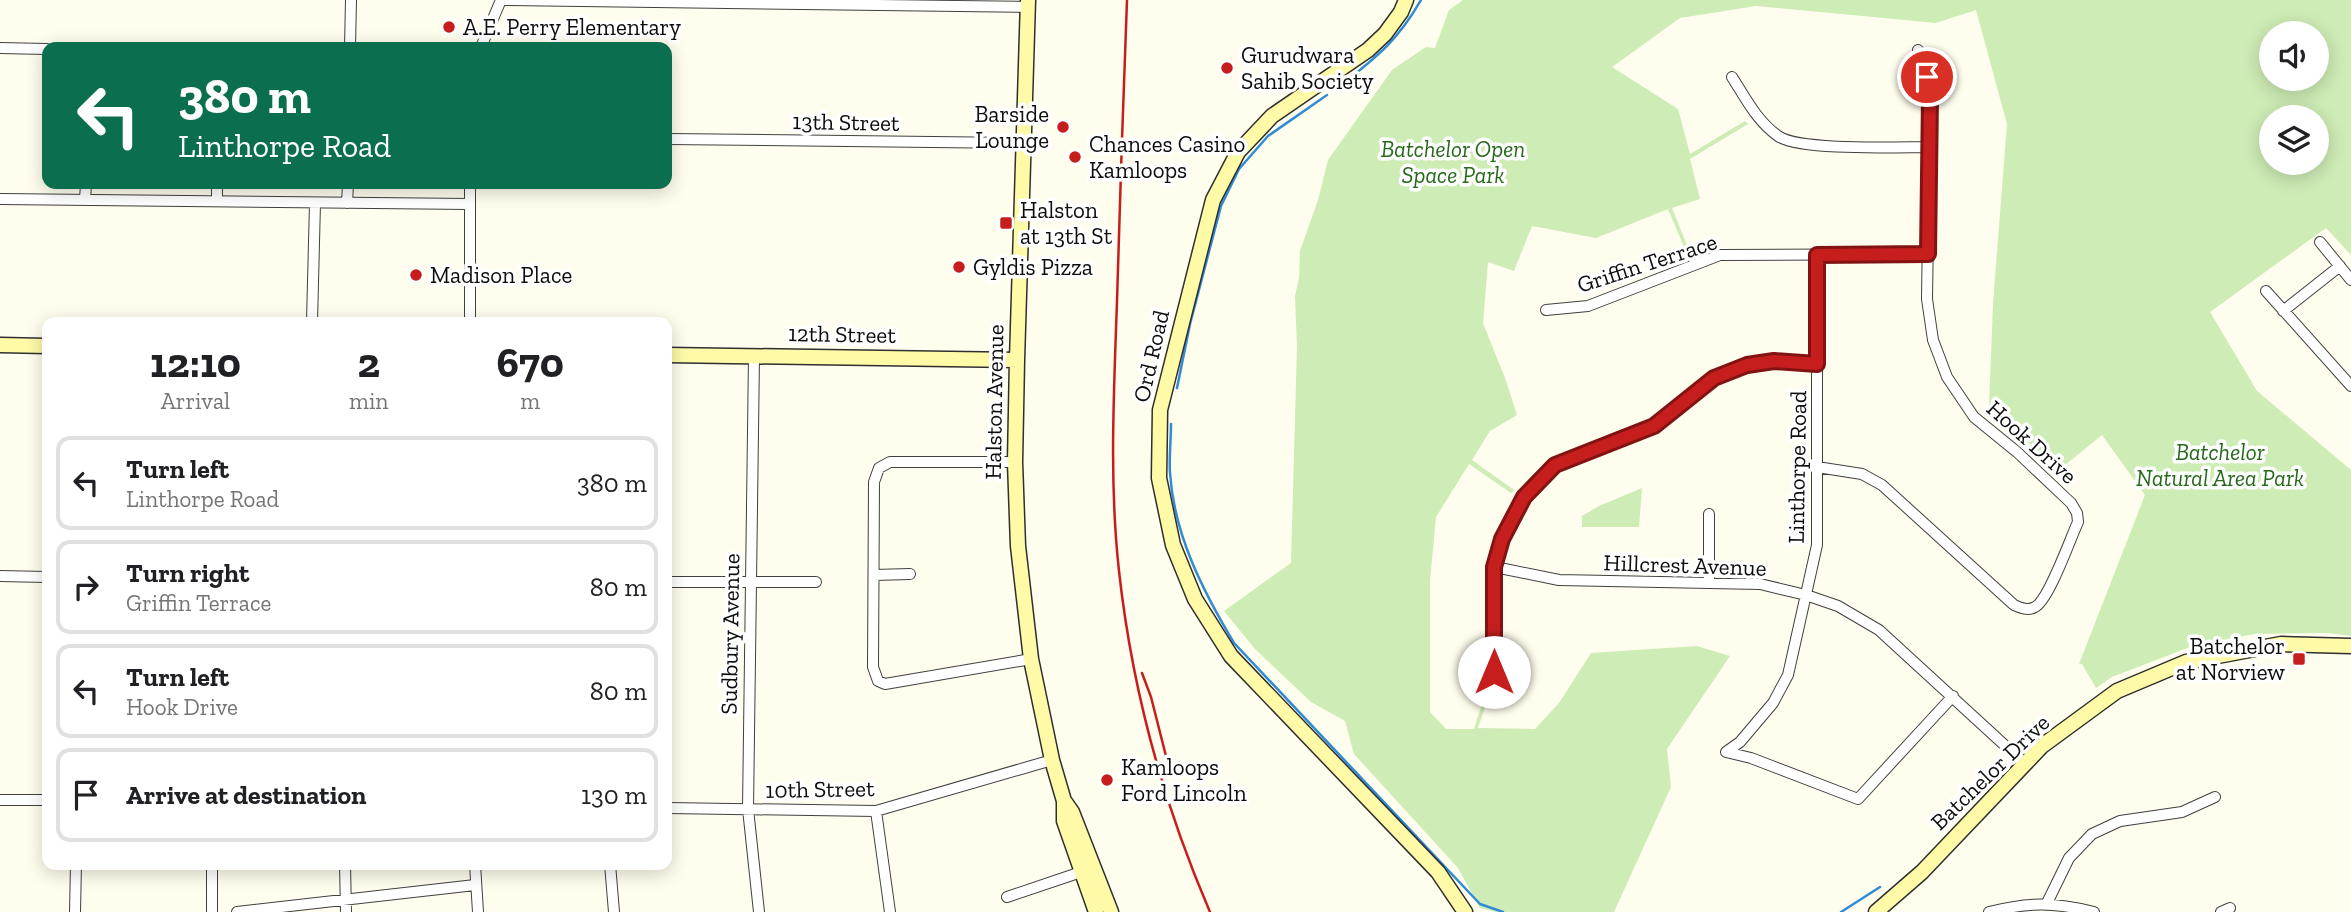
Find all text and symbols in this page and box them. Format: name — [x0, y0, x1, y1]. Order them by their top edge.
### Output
place label: A.E. Perry Elementary — [463, 13, 681, 41]
marker: A.E. Perry Elementary — [441, 19, 457, 35]
map controls — [2259, 21, 2329, 175]
button: sound — [2259, 21, 2329, 91]
place label: Gurudwara Sahib Society — [1241, 41, 1374, 95]
pin — [1897, 47, 1957, 107]
icon: arrive — [1908, 58, 1946, 96]
marker: Gurudwara Sahib Society — [1219, 60, 1235, 76]
text: 380 m — [178, 67, 311, 126]
icon: left — [63, 70, 154, 161]
place label: Barside Lounge — [974, 100, 1049, 154]
button: layers — [2259, 105, 2329, 175]
street label: 13th Street — [792, 107, 900, 137]
marker: Barside Lounge — [1055, 119, 1071, 135]
text: Linthorpe Road — [178, 127, 391, 165]
place label: Chances Casino Kamloops — [1089, 130, 1245, 184]
park label: Batchelor Open Space Park — [1381, 135, 1525, 189]
marker: Chances Casino Kamloops — [1067, 149, 1083, 165]
place label: Halston at 13th St — [1020, 196, 1113, 250]
marker: Halston at 13th St — [998, 215, 1014, 231]
street label: Griffin Terrace — [1574, 227, 1720, 299]
place label: Gyldis Pizza — [973, 253, 1093, 281]
marker: Gyldis Pizza — [951, 259, 967, 275]
place label: Madison Place — [430, 261, 572, 289]
marker: Madison Place — [408, 267, 424, 283]
street label: Ord Road — [1127, 307, 1175, 405]
street label: 12th Street — [788, 319, 897, 349]
street label: Halston Avenue — [979, 324, 1009, 480]
text: 12:10 — [150, 337, 241, 388]
text: 2 — [358, 337, 380, 388]
text: 670 — [496, 337, 564, 388]
text: Arrival — [161, 387, 230, 415]
text: min — [349, 387, 389, 415]
text: m — [520, 387, 540, 415]
street label: Linthorpe Road — [1782, 390, 1812, 544]
street label: Hook Drive — [1981, 394, 2083, 490]
park label: Batchelor Natural Area Park — [2136, 438, 2304, 492]
text: Turn left — [126, 453, 229, 485]
icon: left — [67, 464, 105, 502]
text: 380 m — [577, 467, 647, 499]
text: Linthorpe Road — [126, 485, 279, 513]
street label: Hillcrest Avenue — [1603, 548, 1767, 582]
street label: Sudbury Avenue — [715, 553, 745, 715]
text: Turn right — [126, 557, 249, 589]
icon: right — [67, 568, 105, 606]
text: 80 m — [590, 571, 647, 603]
text: Griffin Terrace — [126, 589, 271, 617]
place label: Batchelor at Norview — [2176, 632, 2285, 686]
position arrow — [1457, 635, 1531, 709]
marker: Batchelor at Norview — [2291, 651, 2307, 667]
text: Turn left — [126, 661, 229, 693]
icon: left — [67, 672, 105, 710]
text: 80 m — [590, 675, 647, 707]
text: Hook Drive — [126, 693, 238, 721]
street label: Batchelor Drive — [1925, 708, 2055, 836]
place label: Kamloops Ford Lincoln — [1121, 753, 1247, 807]
marker: Kamloops Ford Lincoln — [1099, 772, 1115, 788]
street label: 10th Street — [765, 774, 875, 804]
icon: arrive — [67, 776, 105, 814]
text: Arrive at destination — [126, 779, 366, 811]
text: 130 m — [581, 779, 647, 811]

